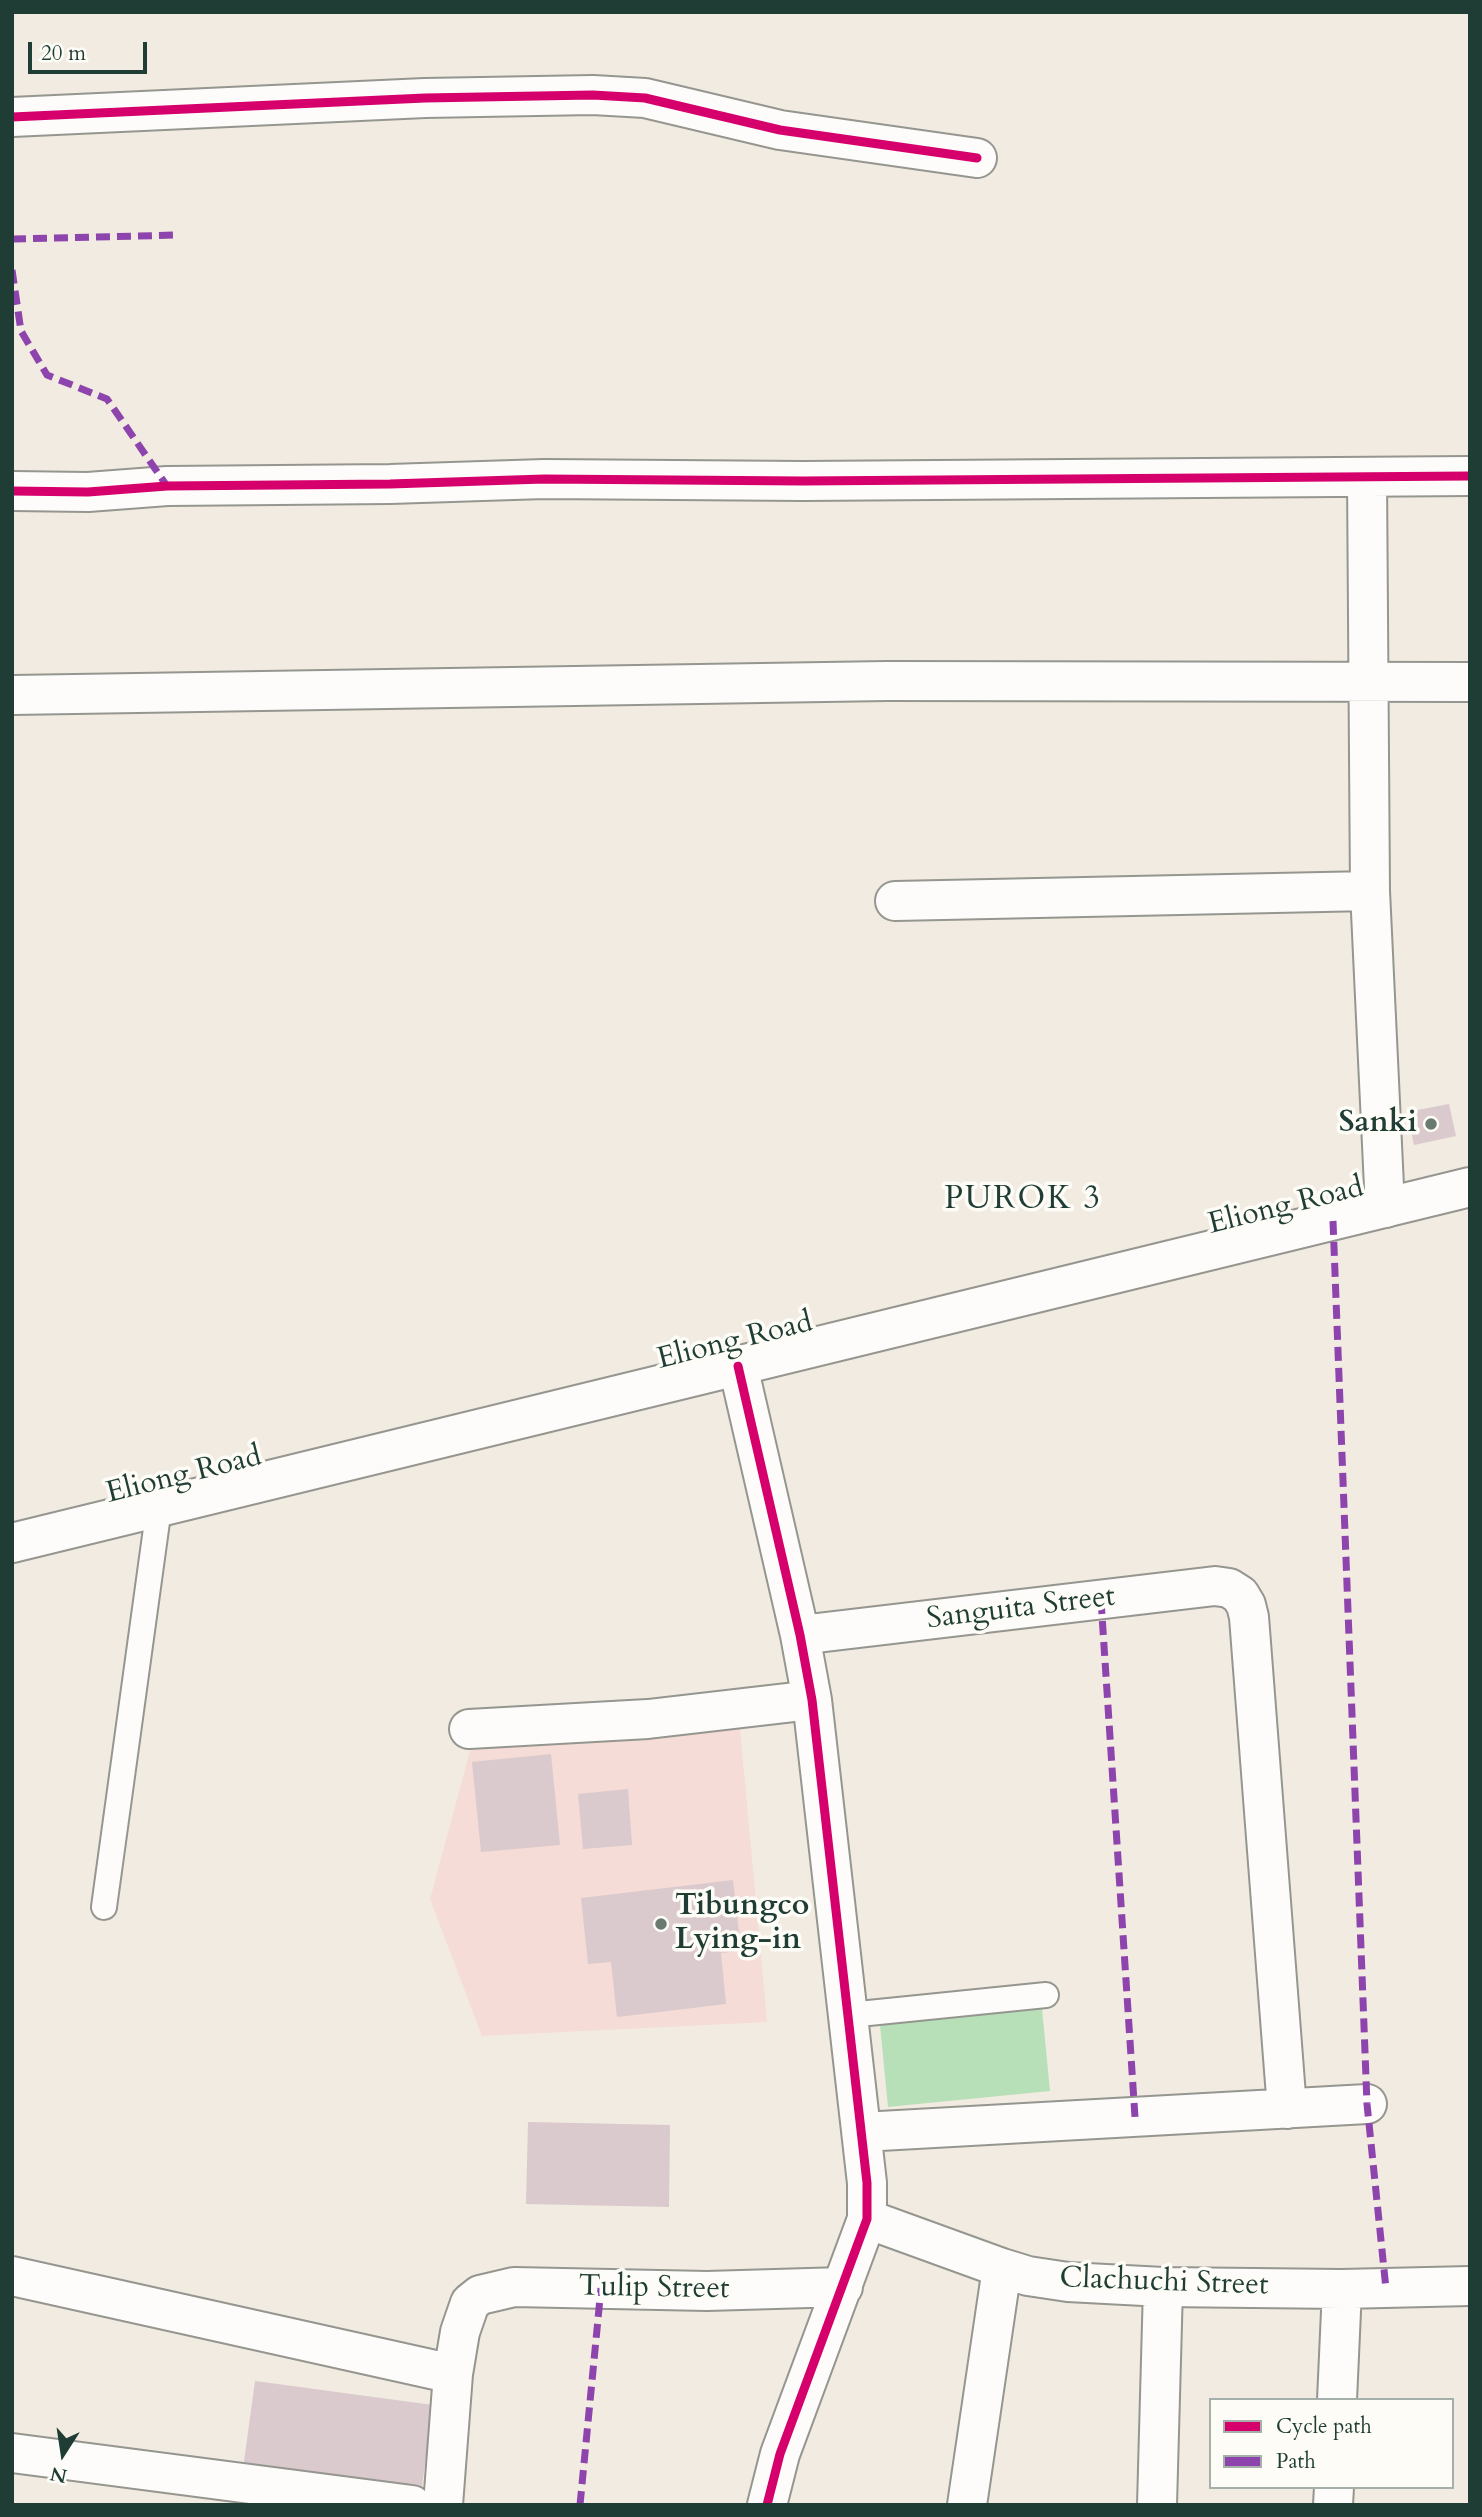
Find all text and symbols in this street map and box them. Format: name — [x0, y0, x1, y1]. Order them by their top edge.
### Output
scale bar — [32, 28, 150, 72]
text: 20 m — [41, 39, 86, 68]
place label: Sanki — [1339, 1106, 1417, 1142]
marker: Sanki — [1423, 1116, 1439, 1132]
street label: Eliong Road — [1205, 1170, 1367, 1244]
district label: PUROK 3 — [945, 1182, 1101, 1220]
street label: Eliong Road — [654, 1305, 816, 1379]
street label: Eliong Road — [103, 1439, 265, 1513]
street label: Sanguita Street — [925, 1580, 1117, 1638]
place label: Tibungco Lying-in — [675, 1889, 809, 1960]
marker: Tibungco Lying-in — [653, 1916, 669, 1932]
street label: Clachuchi Street — [1059, 2261, 1269, 2305]
street label: Tulip Street — [578, 2270, 730, 2308]
legend — [1209, 2398, 1454, 2489]
text: Cycle path — [1276, 2412, 1372, 2441]
north arrow — [28, 2419, 98, 2489]
text: Path — [1276, 2447, 1316, 2476]
text: N — [48, 2460, 69, 2489]

